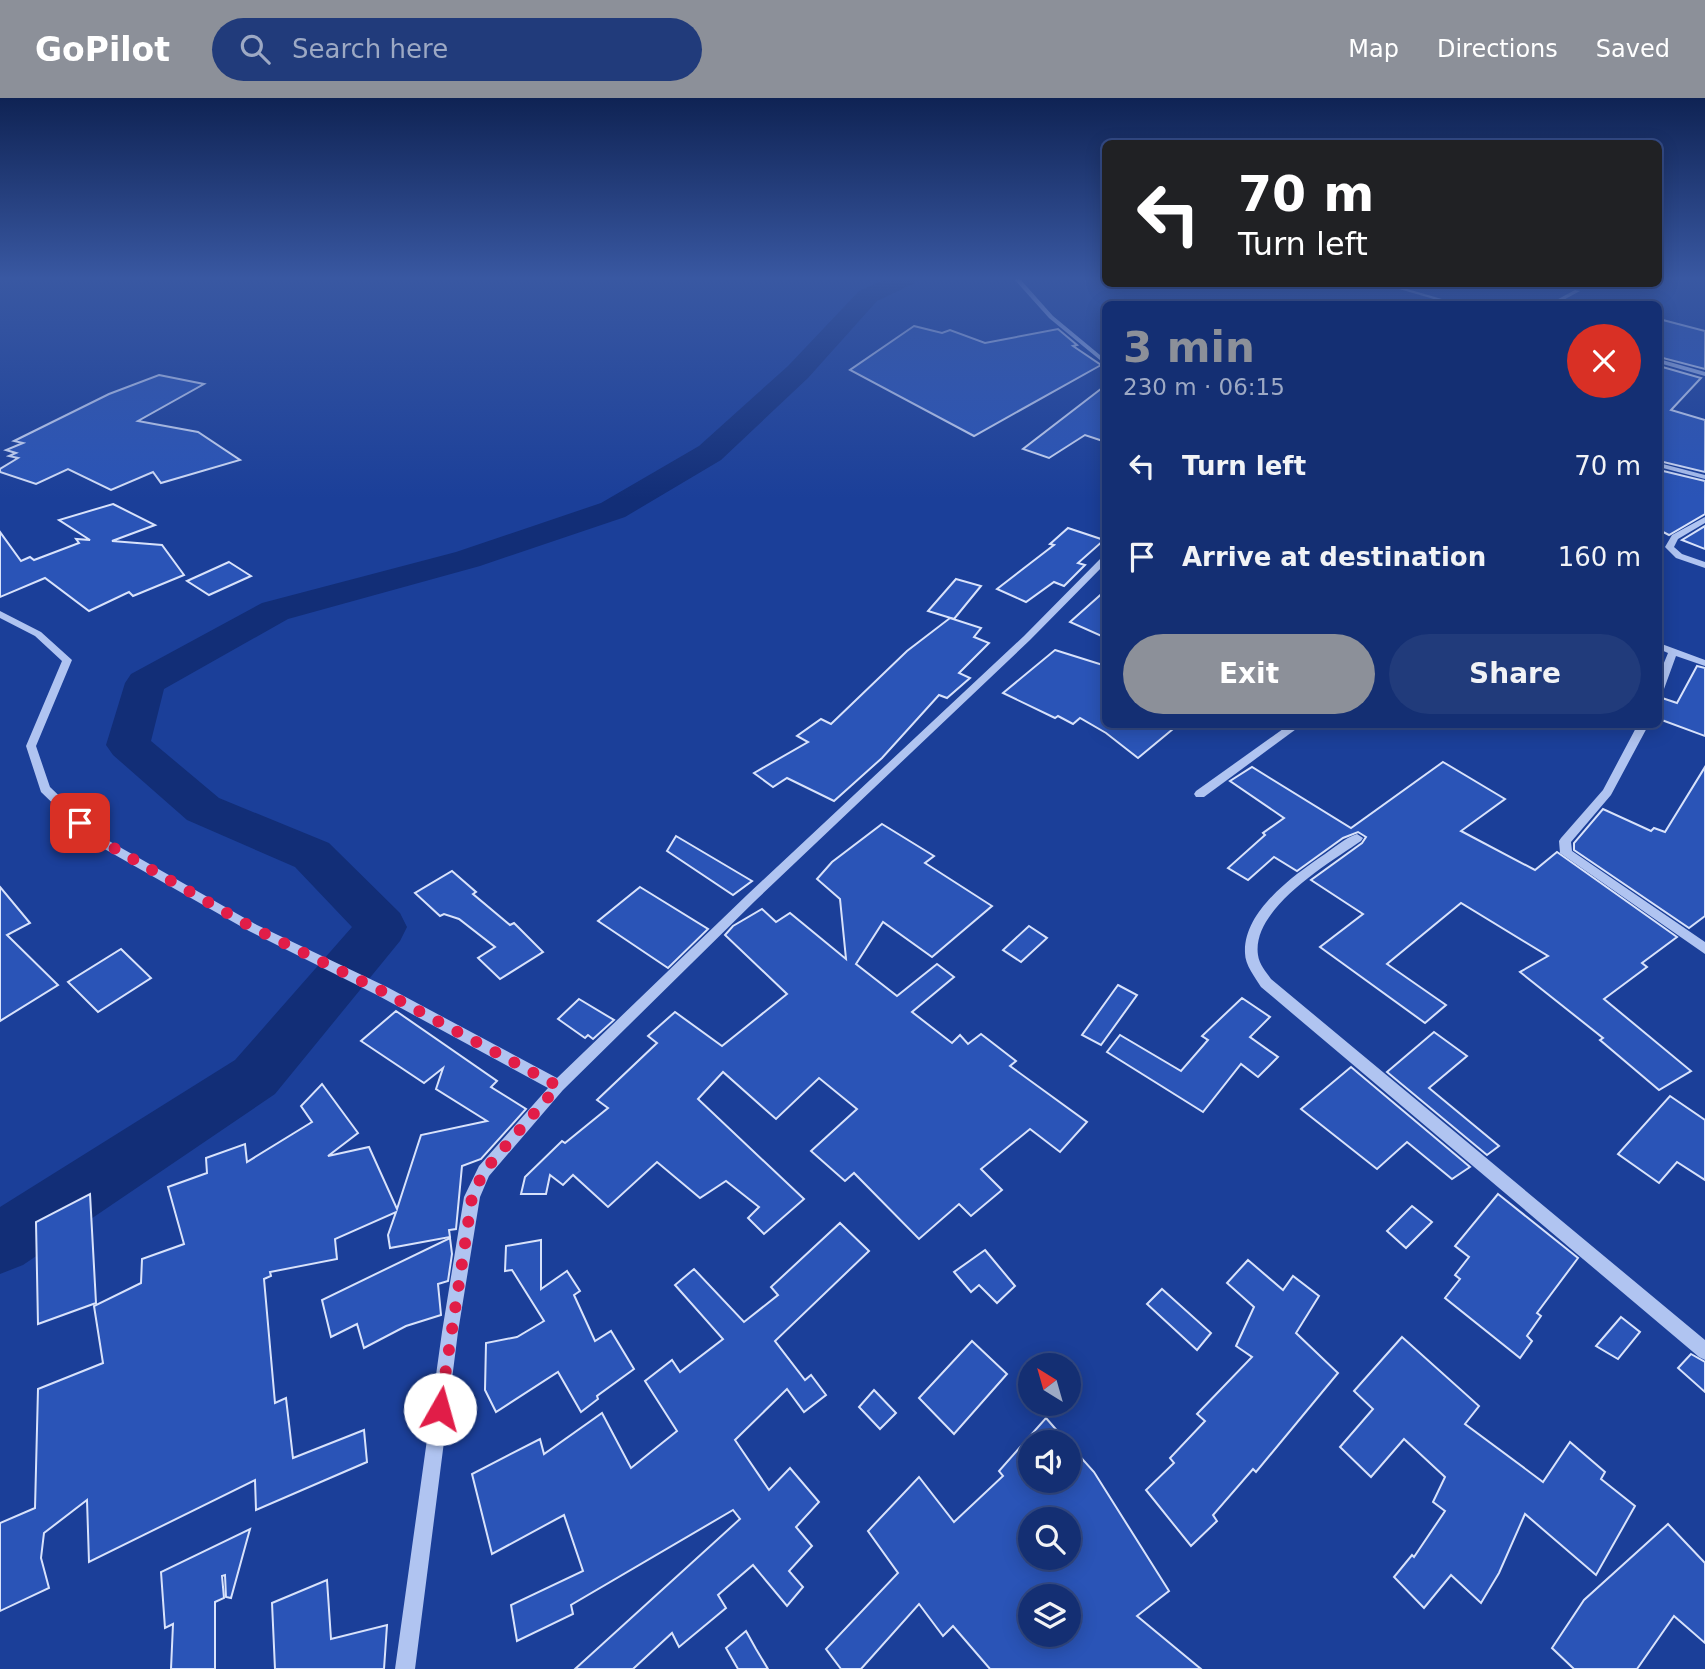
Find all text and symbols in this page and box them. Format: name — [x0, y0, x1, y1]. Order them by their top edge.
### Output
search box — [212, 18, 702, 81]
text: GoPilot — [35, 30, 170, 69]
icon: search — [236, 30, 274, 68]
text: Search here — [292, 34, 448, 64]
text: Map — [1348, 35, 1399, 63]
text: Directions — [1437, 35, 1558, 63]
text: Saved — [1596, 35, 1670, 63]
text: 70 m — [1238, 166, 1374, 223]
icon: left — [1123, 168, 1214, 259]
text: Turn left — [1238, 225, 1368, 263]
text: 3 min — [1123, 323, 1255, 372]
button: close — [1567, 324, 1641, 398]
text: 230 m · 06:15 — [1123, 374, 1285, 400]
icon: left — [1123, 447, 1161, 485]
text: Turn left — [1182, 451, 1306, 481]
text: 70 m — [1574, 451, 1641, 481]
icon: arrive — [1123, 538, 1161, 576]
text: Arrive at destination — [1182, 542, 1486, 572]
text: 160 m — [1558, 542, 1641, 572]
button: Exit — [1123, 634, 1375, 714]
button: Share — [1389, 634, 1641, 714]
pin — [50, 793, 110, 853]
icon: arrive — [61, 804, 99, 842]
north arrow — [1018, 1353, 1082, 1416]
map controls — [1018, 1353, 1081, 1647]
position arrow — [403, 1372, 477, 1446]
button: sound — [1018, 1430, 1081, 1493]
button: search — [1018, 1507, 1081, 1570]
button: layers — [1018, 1584, 1081, 1647]

